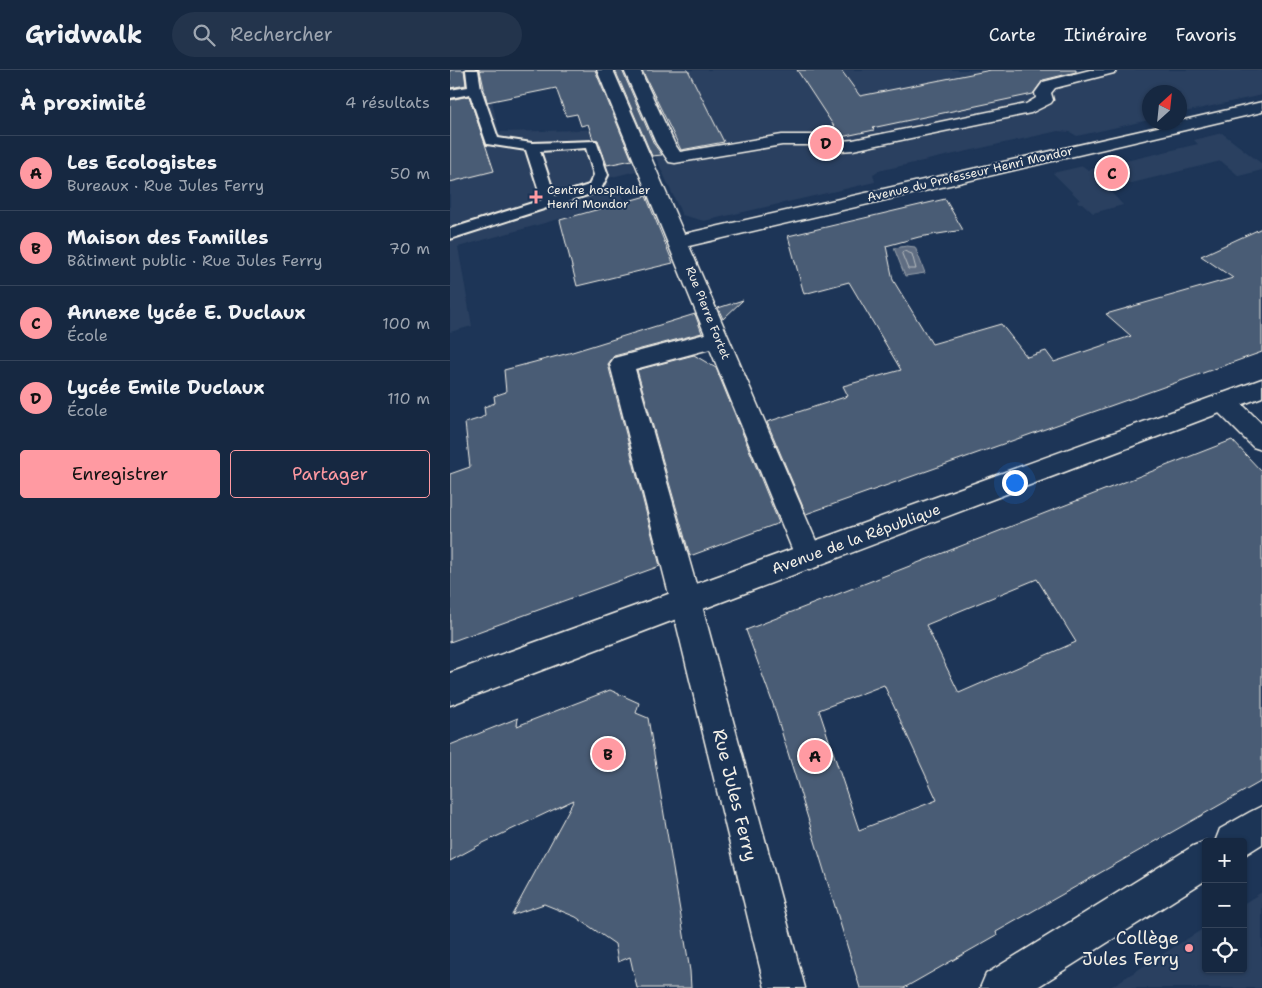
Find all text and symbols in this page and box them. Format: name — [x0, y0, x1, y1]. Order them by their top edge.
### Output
search box — [172, 12, 522, 57]
text: Gridwalk — [25, 19, 142, 51]
icon: search — [190, 21, 218, 49]
text: Rechercher — [230, 22, 333, 47]
text: Carte — [989, 23, 1036, 47]
text: Itinéraire — [1064, 23, 1148, 47]
text: Favoris — [1176, 23, 1237, 47]
north arrow — [1142, 85, 1187, 130]
text: À proximité — [20, 89, 146, 117]
text: 4 résultats — [345, 92, 430, 113]
pin: D — [810, 124, 842, 162]
street label: Avenue du Professeur Henri Mondor — [866, 142, 1075, 205]
text: Les Ecologistes — [67, 150, 217, 175]
pin: C — [1096, 154, 1128, 192]
text: A — [30, 163, 42, 184]
text: 50 m — [390, 163, 430, 184]
text: Bureaux · Rue Jules Ferry — [67, 175, 264, 196]
place label: Centre hospitalier Henri Mondor — [547, 182, 651, 212]
marker: Centre hospitalier Henri Mondor — [529, 190, 543, 204]
text: Maison des Familles — [67, 225, 268, 250]
text: B — [31, 238, 41, 259]
text: 70 m — [389, 238, 430, 259]
text: Bâtiment public · Rue Jules Ferry — [67, 250, 322, 271]
street label: Rue Pierre Fortet — [682, 264, 734, 362]
text: Annexe lycée E. Duclaux — [67, 300, 306, 325]
text: C — [31, 313, 41, 334]
text: 100 m — [382, 313, 430, 334]
text: École — [67, 325, 108, 346]
text: Lycée Emile Duclaux — [67, 375, 264, 400]
text: D — [30, 388, 42, 409]
text: 110 m — [387, 388, 430, 409]
text: École — [67, 400, 108, 421]
button: Enregistrer — [20, 450, 220, 498]
button: Partager — [230, 450, 430, 498]
your location — [1002, 470, 1028, 496]
street label: Avenue de la République — [769, 499, 943, 579]
street label: Rue Jules Ferry — [707, 726, 763, 864]
pin: B — [592, 735, 624, 773]
pin: A — [799, 737, 831, 775]
map controls — [1202, 838, 1247, 973]
button: + — [1202, 838, 1247, 883]
button: − — [1202, 883, 1247, 928]
place label: Collège Jules Ferry — [1082, 926, 1179, 971]
button: locate — [1202, 928, 1247, 973]
marker: Collège Jules Ferry — [1183, 942, 1195, 954]

